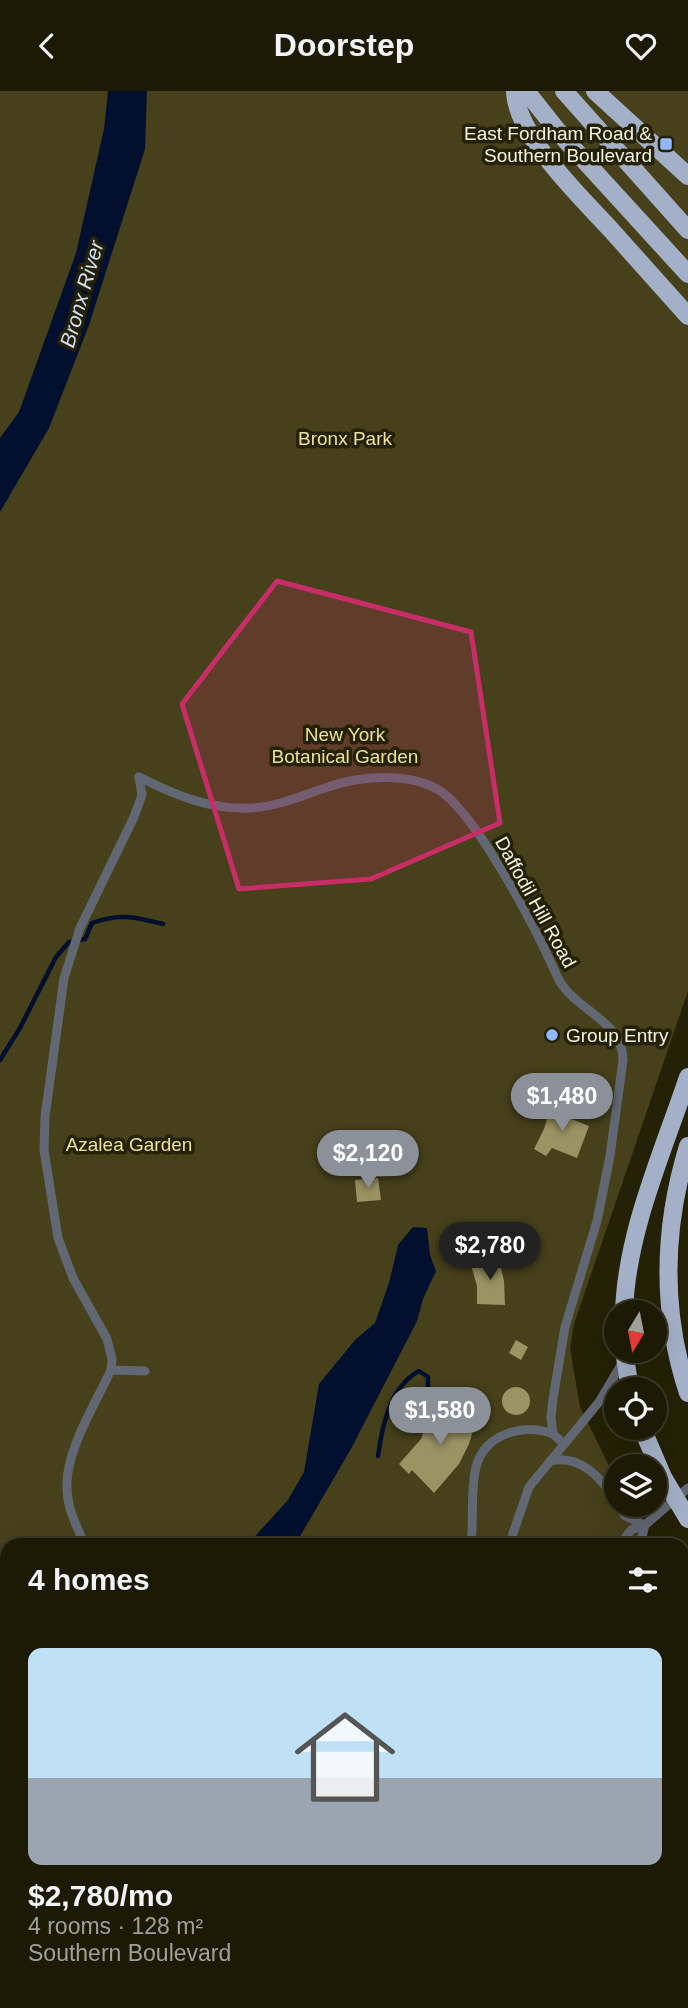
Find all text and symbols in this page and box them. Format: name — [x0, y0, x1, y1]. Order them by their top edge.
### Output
icon: back — [28, 27, 66, 65]
text: Doorstep — [274, 27, 414, 63]
icon: heart — [622, 27, 660, 65]
place label: East Fordham Road & Southern Boulevard — [464, 123, 652, 166]
marker: East Fordham Road & Southern Boulevard — [658, 136, 674, 152]
water label: Bronx River — [55, 237, 108, 350]
park label: Bronx Park — [298, 428, 392, 449]
park label: New York Botanical Garden — [272, 724, 418, 767]
street label: Daffodil Hill Road — [491, 833, 580, 971]
place label: Group Entry — [566, 1025, 669, 1046]
marker: Group Entry — [544, 1027, 560, 1043]
pin: $1,480 — [505, 1073, 619, 1133]
text: $1,480 — [527, 1083, 597, 1109]
pin: $2,120 — [311, 1131, 425, 1190]
park label: Azalea Garden — [66, 1134, 192, 1155]
text: $2,120 — [333, 1140, 403, 1166]
pin: $2,780 — [433, 1223, 547, 1282]
text: $2,780 — [455, 1232, 525, 1258]
north arrow — [604, 1300, 667, 1363]
map controls — [604, 1300, 667, 1517]
button: locate — [604, 1377, 667, 1440]
pin: $1,580 — [383, 1387, 497, 1447]
text: $1,580 — [405, 1397, 475, 1423]
button: layers — [604, 1454, 667, 1517]
icon: filters — [624, 1561, 662, 1599]
text: 4 homes — [28, 1563, 150, 1596]
icon: home — [282, 1694, 408, 1820]
text: $2,780/mo — [28, 1879, 173, 1912]
text: 4 rooms · 128 m² — [28, 1913, 203, 1939]
text: Southern Boulevard — [28, 1940, 231, 1966]

